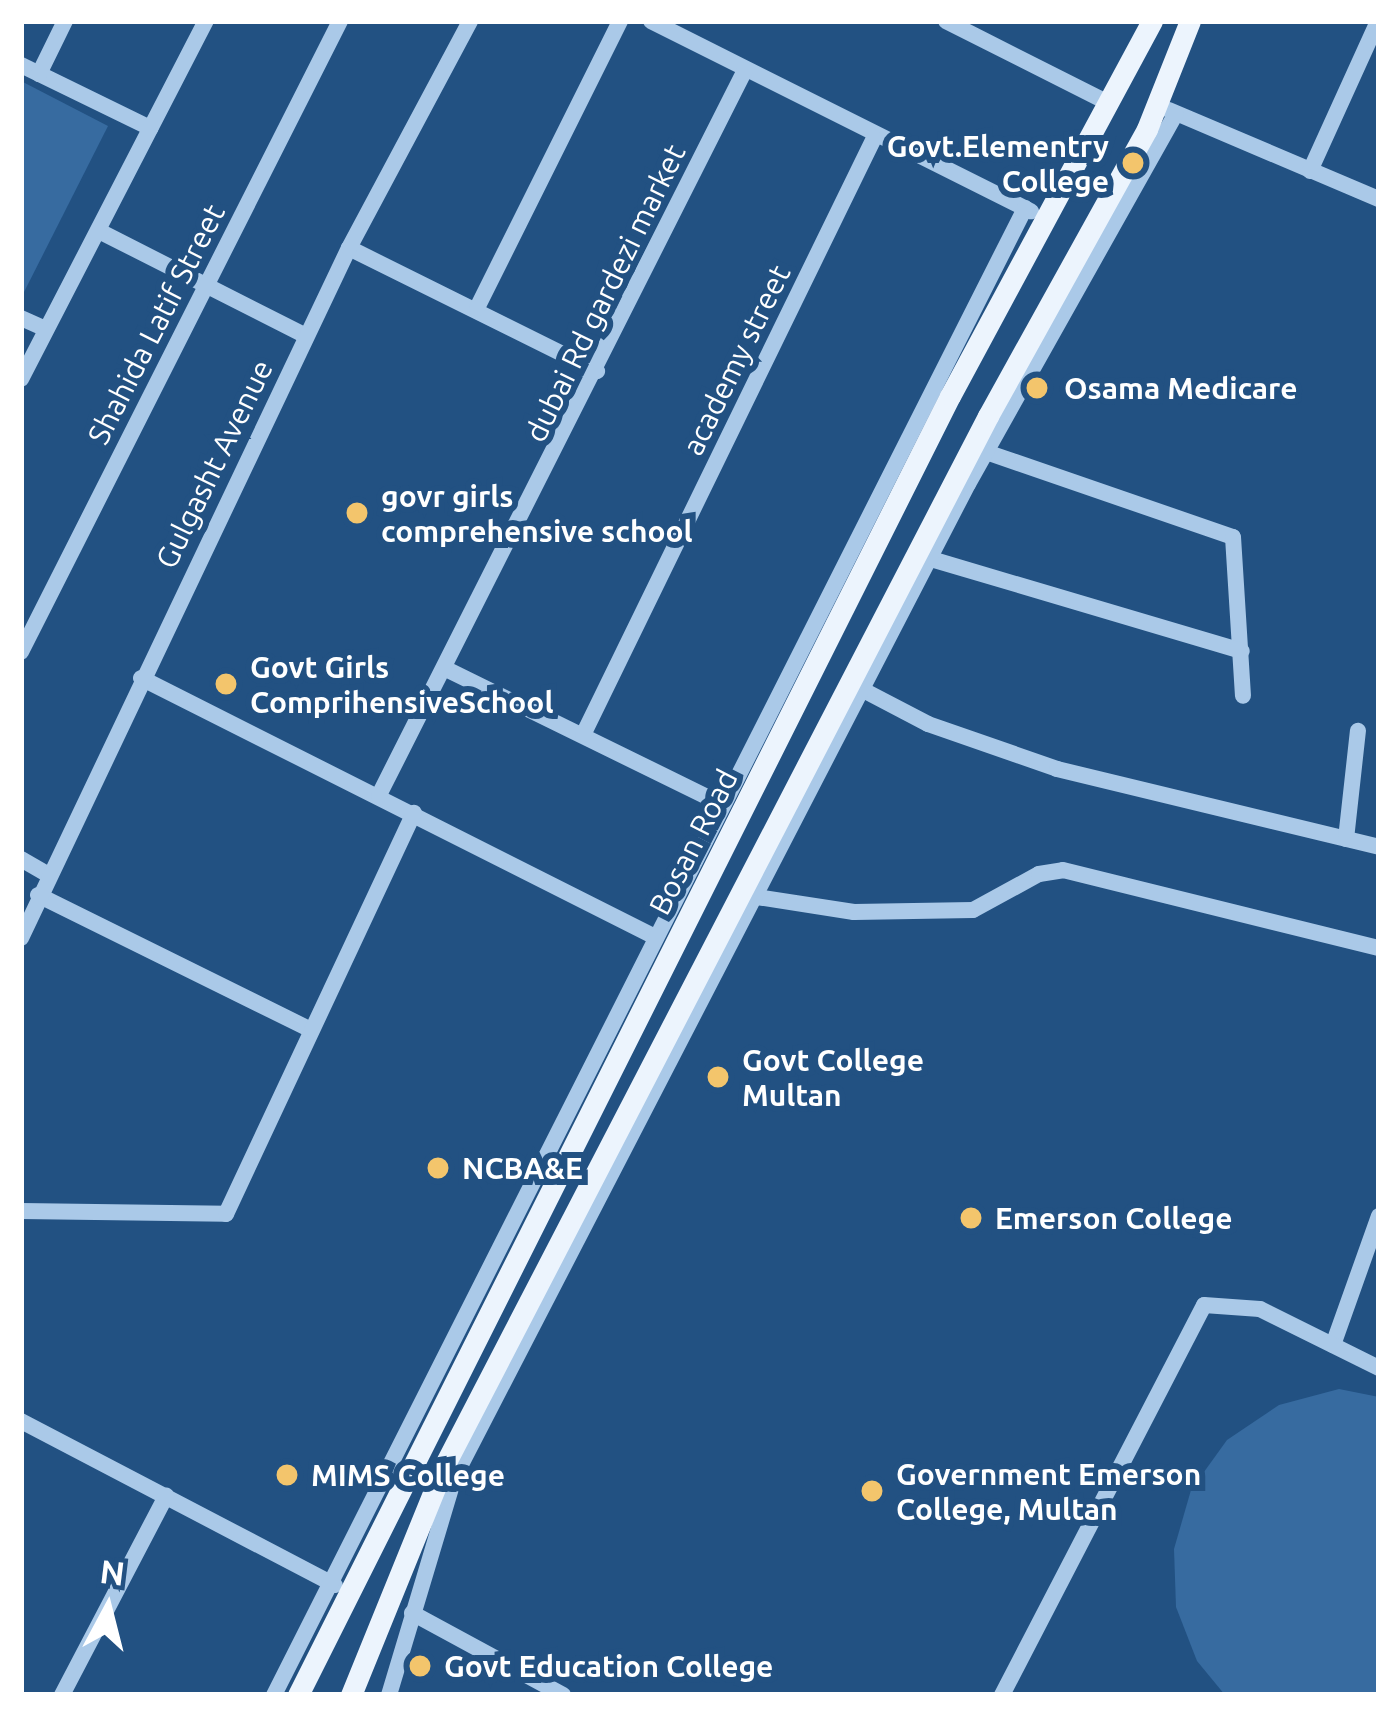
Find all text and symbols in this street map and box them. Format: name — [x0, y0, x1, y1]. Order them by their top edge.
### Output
place label: Govt.Elementry College — [887, 128, 1109, 198]
street label: dubai Rd gardezi market — [517, 138, 693, 448]
marker: Govt.Elementry College — [1120, 150, 1146, 176]
street label: Shahida Latif Street — [80, 198, 232, 450]
street label: academy street — [674, 259, 798, 461]
street label: Gulgasht Avenue — [148, 354, 280, 574]
place label: Osama Medicare — [1064, 370, 1297, 406]
marker: Osama Medicare — [1021, 372, 1053, 404]
place label: govr girls comprehensive school — [381, 478, 693, 548]
marker: govr girls comprehensive school — [344, 500, 370, 526]
place label: Govt Girls ComprihensiveSchool — [250, 649, 553, 720]
marker: Govt Girls ComprihensiveSchool — [213, 671, 239, 697]
street label: Bosan Road — [641, 763, 745, 921]
place label: Govt College Multan — [742, 1042, 924, 1112]
marker: Govt College Multan — [705, 1064, 731, 1090]
place label: NCBA&E — [462, 1150, 583, 1186]
marker: NCBA&E — [425, 1155, 451, 1181]
place label: Emerson College — [995, 1200, 1233, 1236]
marker: Emerson College — [958, 1205, 984, 1231]
place label: Government Emerson College, Multan — [896, 1456, 1201, 1526]
place label: MIMS College — [311, 1457, 505, 1493]
marker: MIMS College — [274, 1462, 300, 1488]
marker: Government Emerson College, Multan — [859, 1478, 885, 1504]
north arrow — [48, 1548, 168, 1668]
text: N — [98, 1552, 127, 1592]
place label: Govt Education College — [444, 1648, 773, 1684]
marker: Govt Education College — [407, 1653, 433, 1679]

